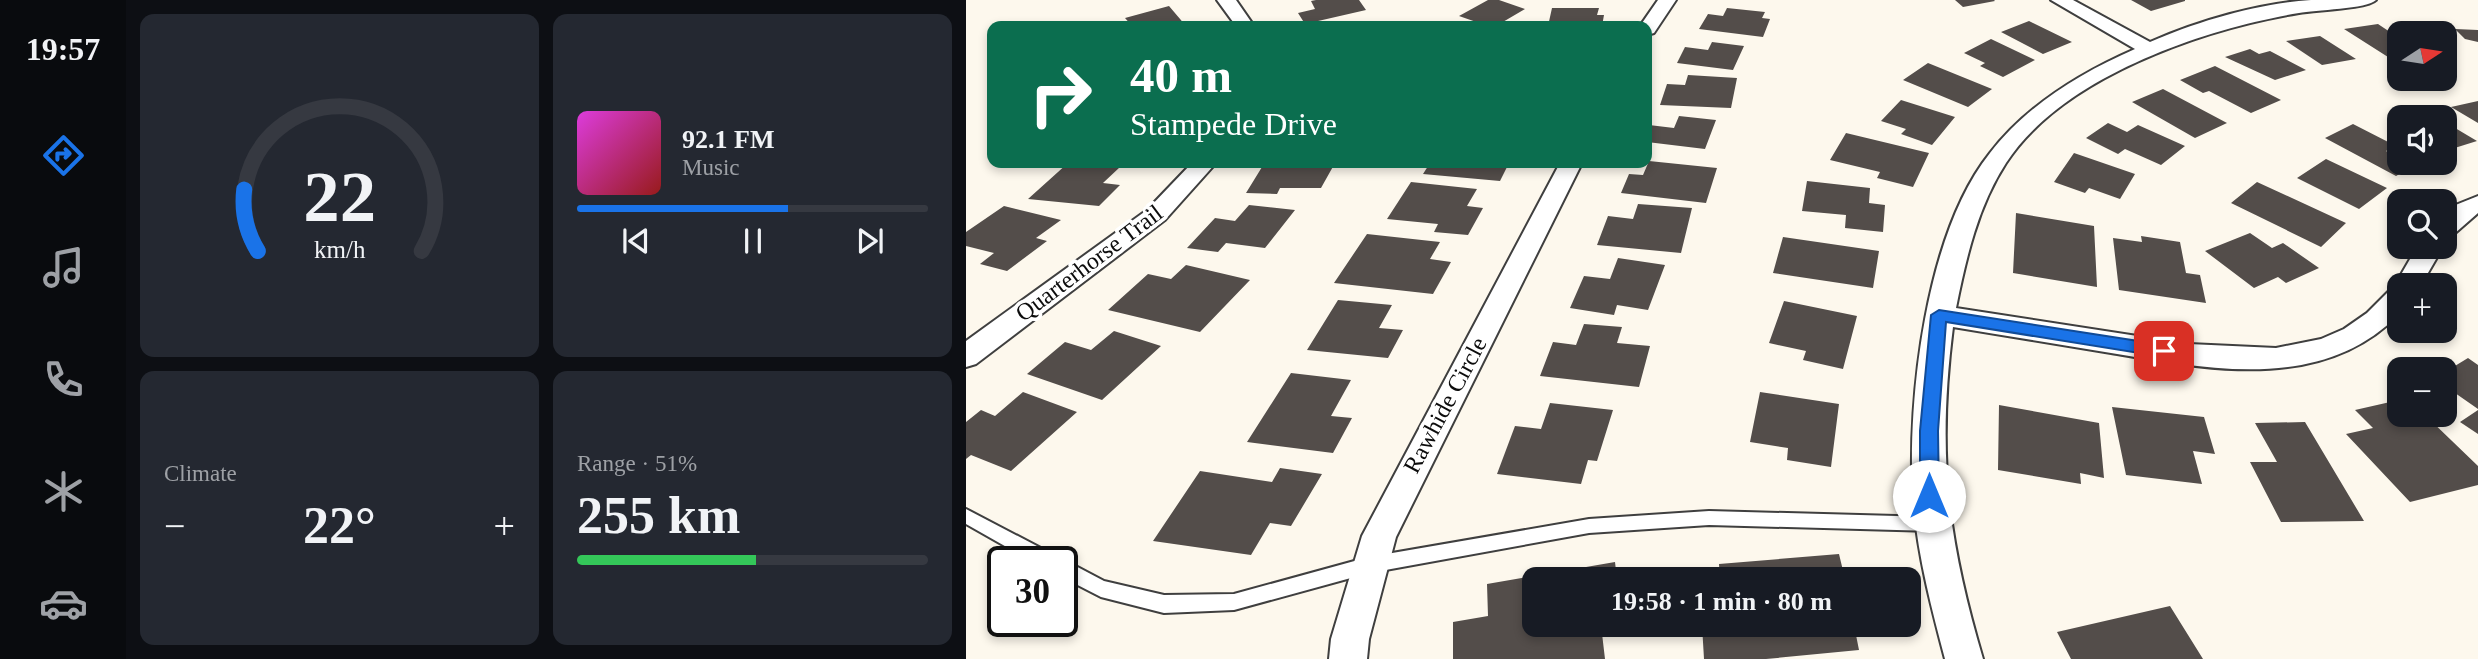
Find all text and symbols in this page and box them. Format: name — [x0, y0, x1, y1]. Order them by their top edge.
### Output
north arrow — [2387, 21, 2457, 91]
map controls — [2387, 21, 2457, 427]
text: 19:57 — [26, 31, 100, 67]
text: 40 m — [1130, 48, 1232, 103]
icon: right — [1015, 49, 1106, 140]
button: sound — [2387, 105, 2457, 175]
text: Stampede Drive — [1130, 106, 1337, 142]
text: 92.1 FM — [682, 125, 774, 154]
icon: directions — [39, 131, 88, 180]
text: Music — [682, 155, 740, 180]
text: 22 — [303, 157, 376, 238]
button: search — [2387, 189, 2457, 259]
street label: Quarterhorse Trail — [1011, 199, 1168, 327]
icon: previous — [617, 222, 655, 260]
icon: pause — [734, 222, 772, 260]
icon: next — [851, 222, 889, 260]
text: km/h — [314, 236, 366, 263]
icon: music — [39, 243, 88, 292]
button: + — [2387, 273, 2457, 343]
pin — [2134, 321, 2194, 381]
icon: arrive — [2145, 332, 2183, 370]
street label: Rawhide Circle — [1398, 333, 1492, 477]
icon: phone — [39, 355, 88, 404]
button: − — [2387, 357, 2457, 427]
text: Range · 51% — [577, 451, 697, 476]
position arrow — [1892, 459, 1966, 533]
text: Climate — [164, 461, 237, 486]
icon: climate — [39, 467, 88, 516]
text: 255 km — [577, 487, 740, 544]
text: 22° — [303, 497, 376, 554]
text: − — [164, 505, 185, 547]
text: + — [494, 505, 515, 547]
speed limit sign: 30 — [987, 546, 1078, 637]
icon: car — [39, 579, 88, 628]
text: 19:58 · 1 min · 80 m — [1611, 587, 1832, 616]

